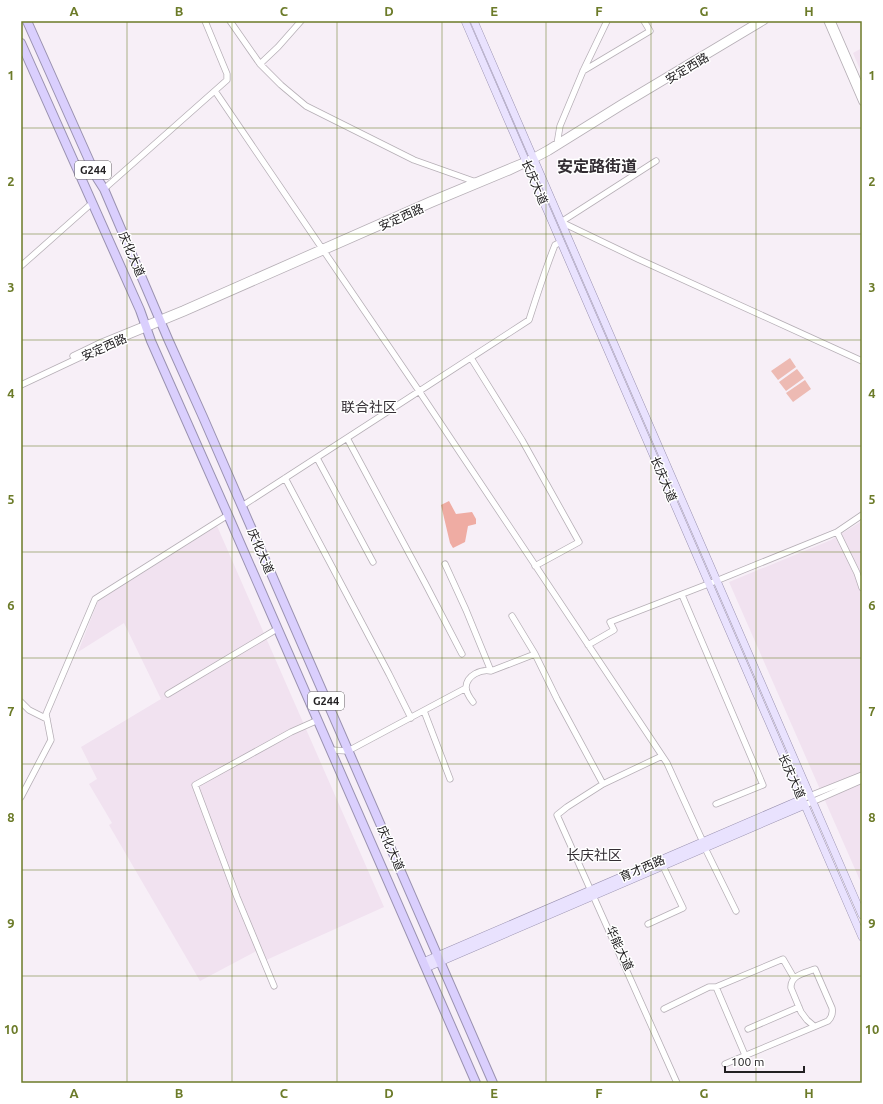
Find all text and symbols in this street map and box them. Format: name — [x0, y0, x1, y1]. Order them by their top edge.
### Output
text: A — [69, 4, 79, 18]
text: B — [175, 4, 184, 18]
text: C — [280, 4, 289, 18]
text: D — [384, 4, 394, 18]
text: E — [490, 4, 498, 18]
text: F — [595, 4, 603, 18]
text: G — [700, 4, 709, 18]
text: H — [804, 4, 814, 18]
street label: 安定西路 — [663, 50, 711, 86]
text: 1 — [7, 68, 15, 82]
text: 1 — [868, 68, 876, 82]
street label: 长庆大道 — [520, 157, 550, 207]
district label: 安定路街道 — [557, 157, 637, 175]
road number: G244 — [75, 161, 111, 179]
text: 2 — [7, 174, 15, 188]
text: 2 — [868, 174, 876, 188]
street label: 安定西路 — [376, 201, 426, 233]
street label: 庆化大道 — [117, 229, 147, 279]
text: 3 — [7, 280, 15, 294]
text: 3 — [868, 280, 876, 294]
street label: 安定西路 — [79, 331, 129, 363]
text: 4 — [7, 386, 15, 400]
text: 4 — [868, 386, 876, 400]
district label: 联合社区 — [341, 399, 397, 415]
street label: 长庆大道 — [649, 454, 679, 504]
text: 5 — [7, 492, 15, 506]
text: 5 — [868, 492, 876, 506]
street label: 庆化大道 — [246, 526, 276, 576]
text: 6 — [7, 598, 15, 612]
text: 6 — [868, 598, 876, 612]
road number: G244 — [308, 692, 344, 710]
text: 7 — [7, 704, 15, 718]
text: 7 — [868, 704, 876, 718]
street label: 长庆大道 — [776, 751, 808, 801]
text: 8 — [7, 810, 15, 824]
text: 8 — [868, 810, 876, 824]
street label: 庆化大道 — [375, 823, 407, 873]
district label: 长庆社区 — [566, 847, 622, 863]
street label: 育才西路 — [617, 853, 667, 883]
text: 9 — [7, 916, 15, 930]
text: 9 — [868, 916, 876, 930]
street label: 华能大道 — [604, 923, 636, 973]
text: 10 — [4, 1022, 18, 1036]
text: 10 — [865, 1022, 879, 1036]
scale bar — [725, 1048, 804, 1074]
text: 100 m — [731, 1055, 764, 1068]
text: A — [69, 1086, 79, 1100]
text: B — [175, 1086, 184, 1100]
text: C — [280, 1086, 289, 1100]
text: D — [384, 1086, 394, 1100]
text: E — [490, 1086, 498, 1100]
text: F — [595, 1086, 603, 1100]
text: G — [700, 1086, 709, 1100]
text: H — [804, 1086, 814, 1100]

